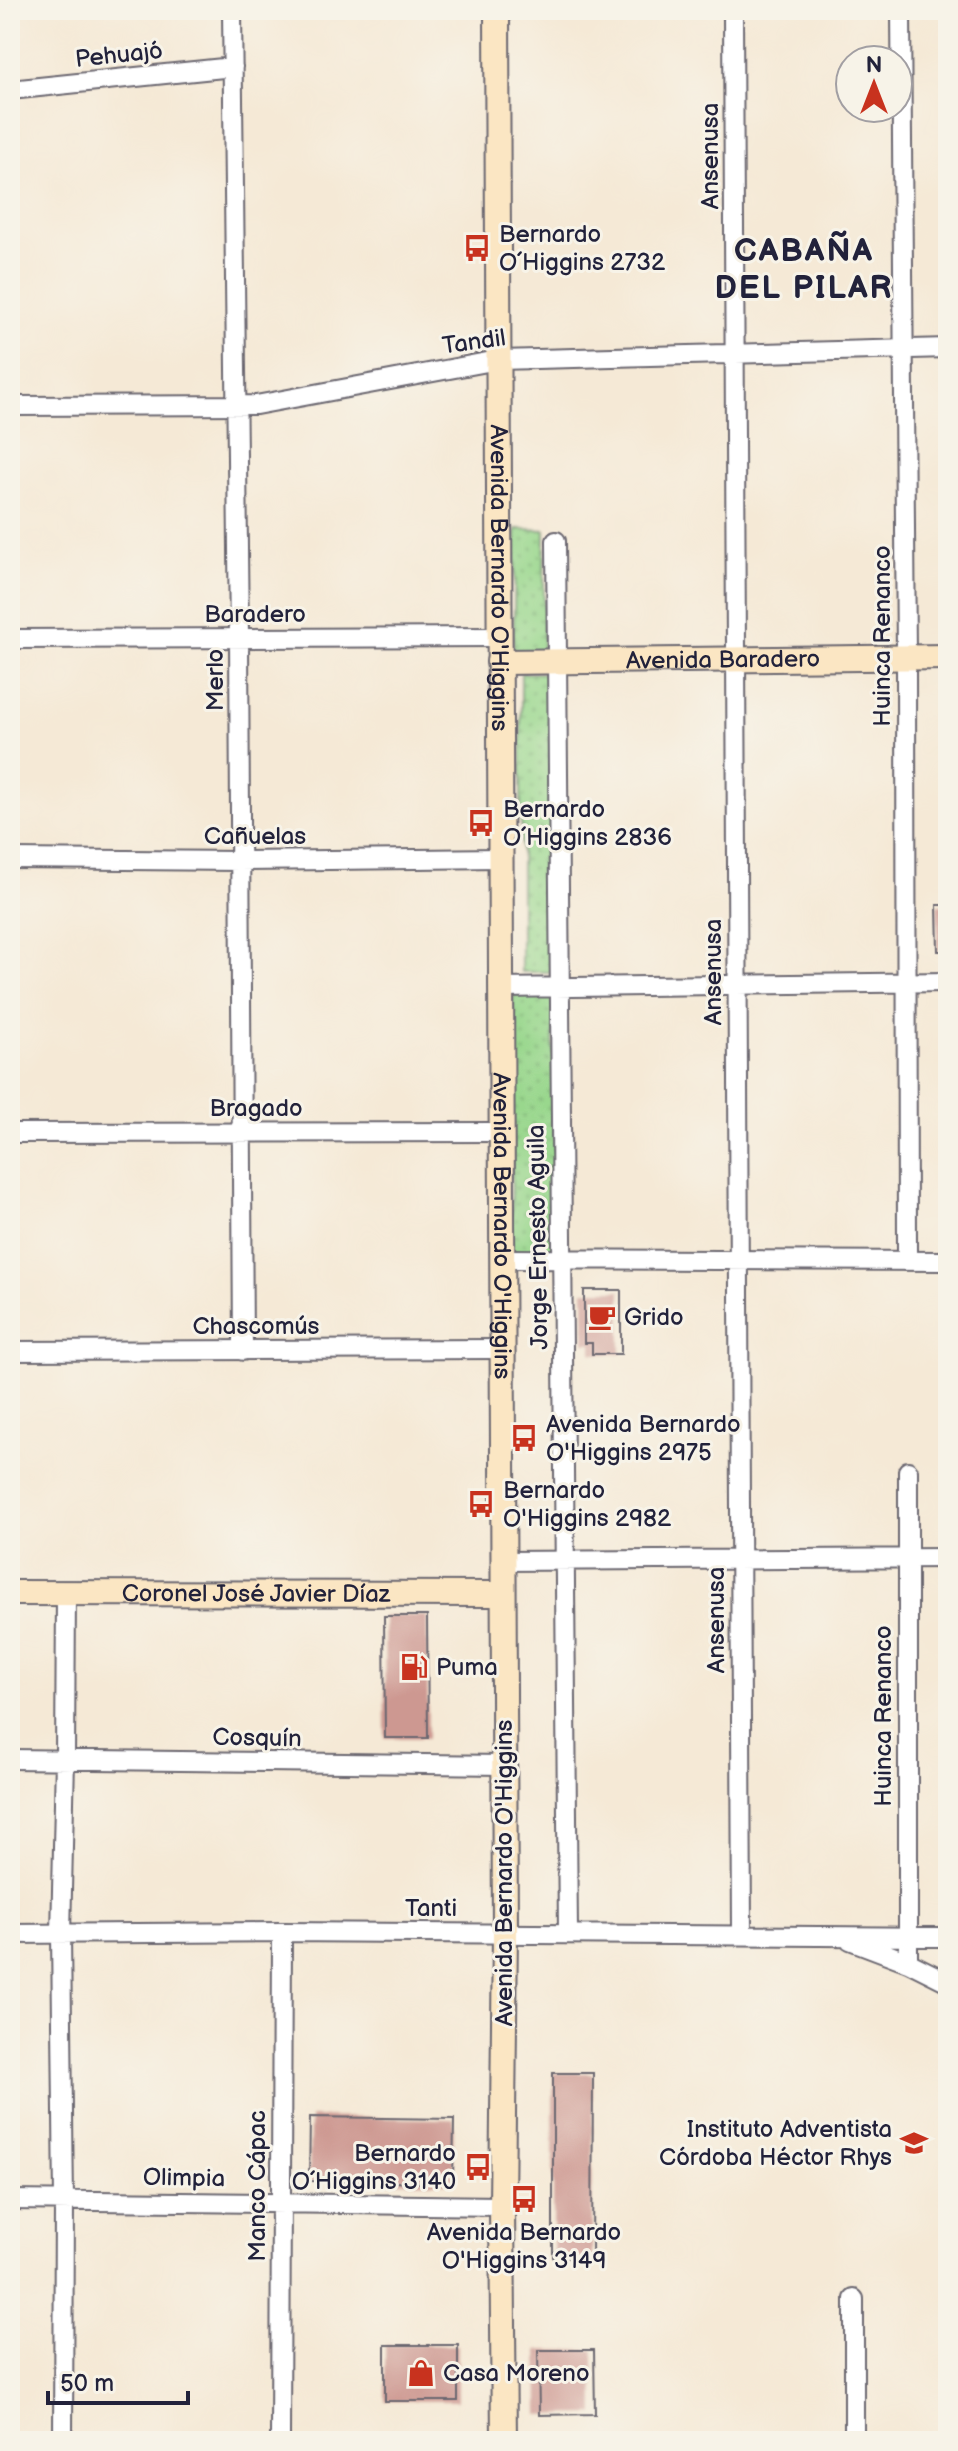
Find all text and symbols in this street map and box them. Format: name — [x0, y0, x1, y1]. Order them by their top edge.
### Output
street label: Pehuajó — [74, 36, 164, 74]
north arrow — [834, 44, 914, 124]
text: N — [866, 52, 882, 79]
street label: Ansenusa — [696, 103, 725, 209]
place label: Bernardo O´Higgins 2732 — [499, 220, 665, 277]
district label: CABAÑA DEL PILAR — [715, 230, 894, 308]
bus stop icon: Bernardo O´Higgins 2732 — [462, 233, 492, 263]
street label: Tandil — [440, 323, 508, 361]
street label: Avenida Bernardo O'Higgins — [484, 425, 515, 732]
street label: Huinca Renanco — [868, 545, 897, 727]
street label: Baradero — [204, 600, 306, 629]
street label: Avenida Baradero — [626, 644, 820, 675]
street label: Merlo — [201, 649, 230, 711]
place label: Bernardo O´Higgins 2836 — [503, 795, 672, 852]
bus stop icon: Bernardo O´Higgins 2836 — [466, 808, 496, 838]
street label: Cañuelas — [204, 822, 306, 851]
street label: Ansenusa — [699, 919, 728, 1025]
street label: Avenida Bernardo O'Higgins — [487, 1073, 517, 1380]
street label: Bragado — [209, 1094, 303, 1123]
street label: Jorge Ernesto Aguila — [522, 1124, 554, 1350]
cafe icon: Grido — [587, 1302, 617, 1332]
place label: Grido — [624, 1303, 684, 1332]
street label: Chascomús — [193, 1312, 320, 1341]
place label: Avenida Bernardo O'Higgins 2975 — [546, 1410, 741, 1467]
bus stop icon: Avenida Bernardo O'Higgins 2975 — [509, 1423, 539, 1453]
place label: Bernardo O'Higgins 2982 — [503, 1476, 671, 1533]
bus stop icon: Bernardo O'Higgins 2982 — [466, 1489, 496, 1519]
street label: Ansenusa — [702, 1567, 731, 1673]
street label: Coronel José Javier Díaz — [122, 1579, 391, 1608]
street label: Huinca Renanco — [869, 1625, 898, 1807]
fuel station icon: Puma — [399, 1652, 429, 1682]
place label: Puma — [436, 1653, 498, 1682]
street label: Avenida Bernardo O'Higgins — [490, 1720, 519, 2026]
street label: Cosquín — [212, 1723, 302, 1753]
street label: Tanti — [405, 1894, 457, 1923]
street label: Manco Cápac — [243, 2110, 272, 2262]
place label: Instituto Adventista Córdoba Héctor Rhys — [659, 2115, 892, 2172]
school or university icon: Instituto Adventista Córdoba Héctor Rhys — [899, 2128, 929, 2158]
place label: Bernardo O´Higgins 3140 — [292, 2139, 456, 2196]
bus stop icon: Bernardo O´Higgins 3140 — [463, 2152, 493, 2182]
street label: Olimpia — [143, 2163, 225, 2193]
bus stop icon: Avenida Bernardo O'Higgins 3149 — [509, 2184, 539, 2214]
place label: Avenida Bernardo O'Higgins 3149 — [427, 2218, 621, 2275]
scale bar — [48, 2355, 188, 2405]
shop icon: Casa Moreno — [406, 2358, 436, 2388]
place label: Casa Moreno — [443, 2359, 590, 2388]
text: 50 m — [60, 2369, 114, 2398]

